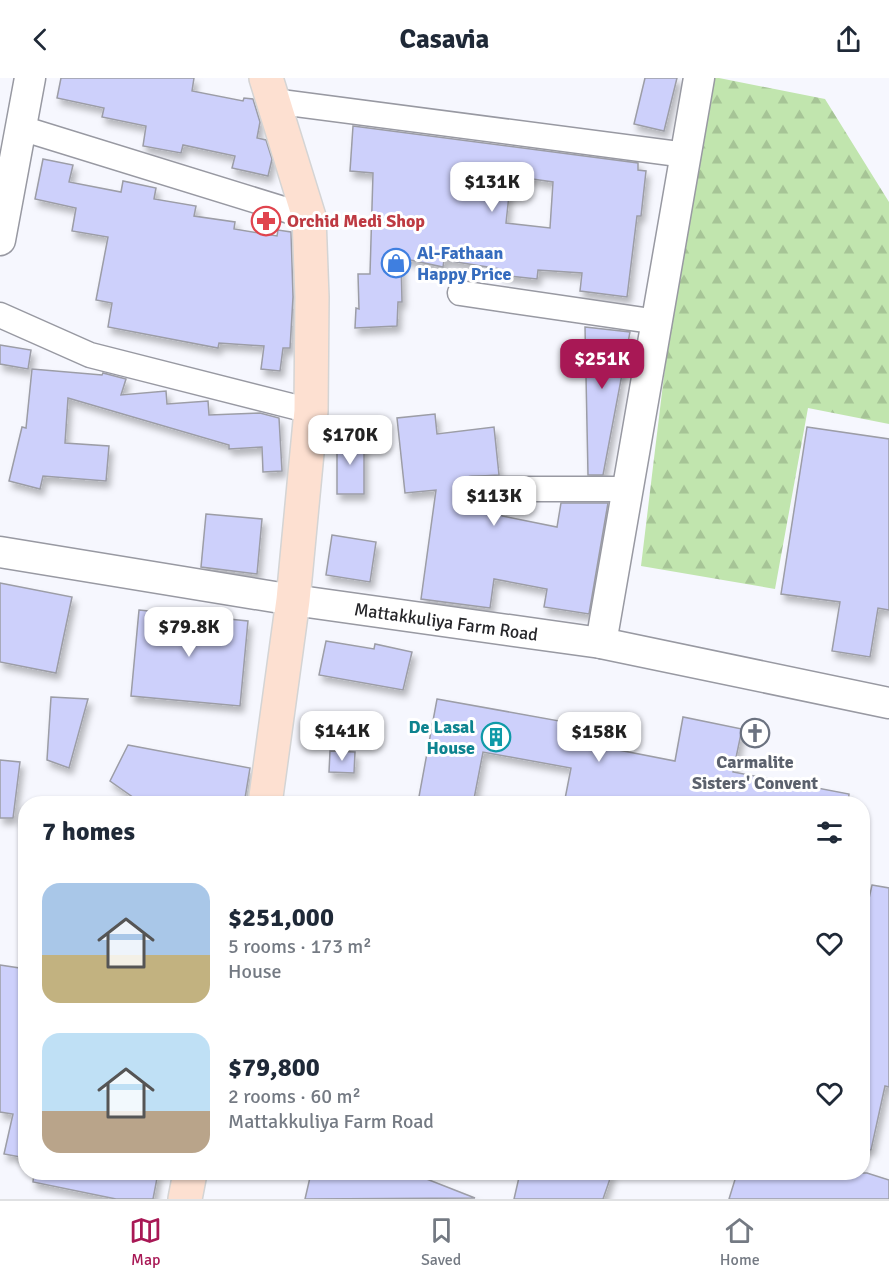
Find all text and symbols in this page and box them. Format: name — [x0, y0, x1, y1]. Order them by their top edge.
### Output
icon: back — [24, 23, 57, 56]
text: Casavia — [400, 23, 489, 56]
icon: share — [832, 23, 865, 56]
pin: $131K — [450, 162, 534, 213]
text: $131K — [464, 169, 520, 194]
pharmacy icon: Orchid Medi Shop — [250, 205, 282, 237]
place label: Orchid Medi Shop — [287, 210, 425, 232]
place label: Al-Fathaan Happy Price — [417, 242, 512, 285]
shop icon: Al-Fathaan Happy Price — [380, 247, 412, 279]
pin: $251K — [560, 339, 644, 390]
text: $251K — [574, 346, 630, 371]
pin: $170K — [308, 415, 392, 466]
text: $170K — [322, 422, 378, 447]
pin: $113K — [452, 476, 536, 527]
text: $113K — [466, 483, 522, 508]
street label: Mattakkuliya Farm Road — [353, 598, 539, 646]
pin: $79.8K — [140, 607, 238, 658]
text: $79.8K — [158, 614, 220, 639]
pin: $141K — [300, 711, 384, 762]
pin: $158K — [557, 712, 641, 763]
place label: De Lasal House — [409, 716, 475, 759]
church icon: Carmalite Sisters' Convent — [739, 717, 771, 749]
text: $141K — [314, 718, 370, 743]
text: $158K — [571, 719, 627, 744]
building icon: De Lasal House — [480, 721, 512, 753]
place label: Carmalite Sisters' Convent — [692, 751, 818, 794]
text: 7 homes — [42, 816, 135, 848]
icon: filters — [813, 816, 846, 849]
text: $251,000 — [228, 902, 334, 934]
icon: home — [90, 907, 162, 979]
icon: heart — [813, 927, 846, 960]
text: 5 rooms · 173 m² — [228, 934, 372, 959]
text: House — [228, 959, 282, 984]
text: $79,800 — [228, 1052, 320, 1084]
icon: home — [90, 1057, 162, 1129]
icon: heart — [813, 1077, 846, 1110]
text: 2 rooms · 60 m² — [228, 1084, 361, 1109]
text: Mattakkuliya Farm Road — [228, 1109, 434, 1134]
tab: Map — [129, 1214, 162, 1270]
tab: Saved — [421, 1214, 461, 1270]
tab: Home — [720, 1214, 760, 1270]

